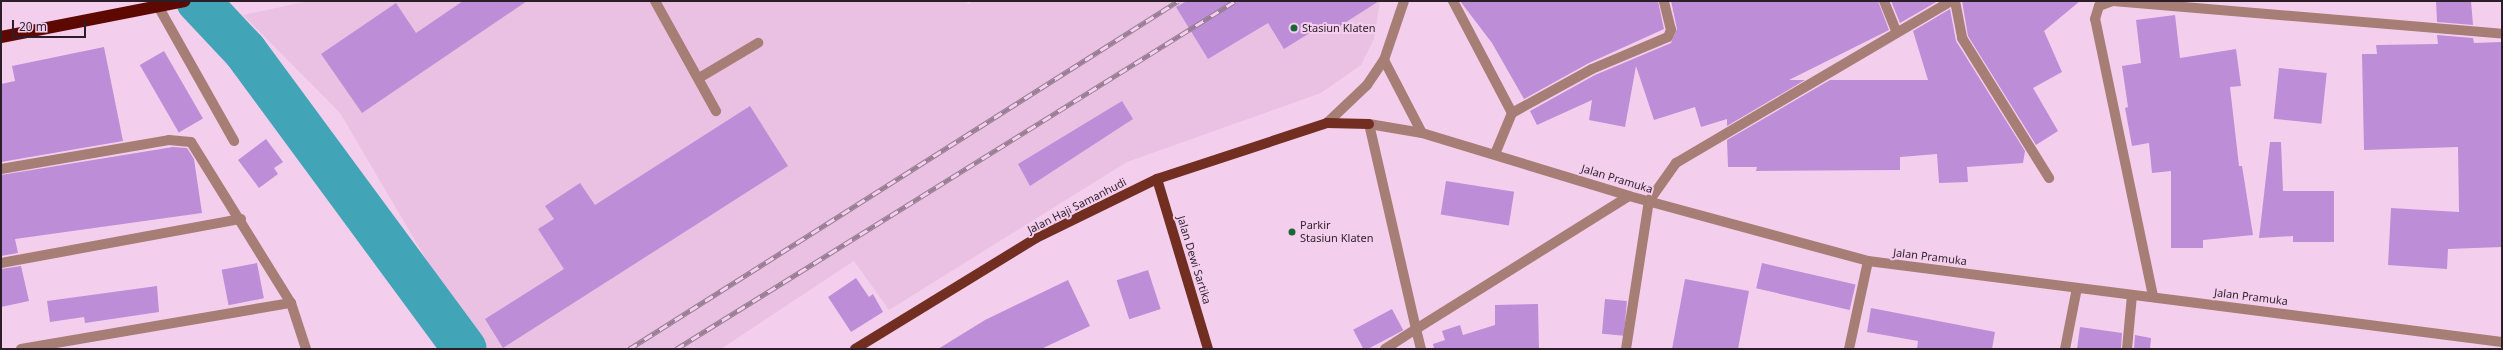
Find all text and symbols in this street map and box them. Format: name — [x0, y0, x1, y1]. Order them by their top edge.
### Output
scale bar — [14, 12, 88, 38]
text: 20 m — [19, 18, 47, 35]
place label: Stasiun Klaten — [1302, 21, 1376, 35]
marker: Stasiun Klaten — [1289, 23, 1299, 33]
street label: Jalan Pramuka — [1580, 162, 1654, 196]
street label: Jalan Haji Samanhudi — [1025, 175, 1129, 237]
street label: Jalan Dewi Sartika — [1174, 214, 1214, 306]
place label: Parkir Stasiun Klaten — [1300, 219, 1374, 245]
marker: Parkir Stasiun Klaten — [1287, 227, 1297, 237]
street label: Jalan Pramuka — [1892, 246, 1968, 268]
street label: Jalan Pramuka — [2213, 286, 2289, 308]

